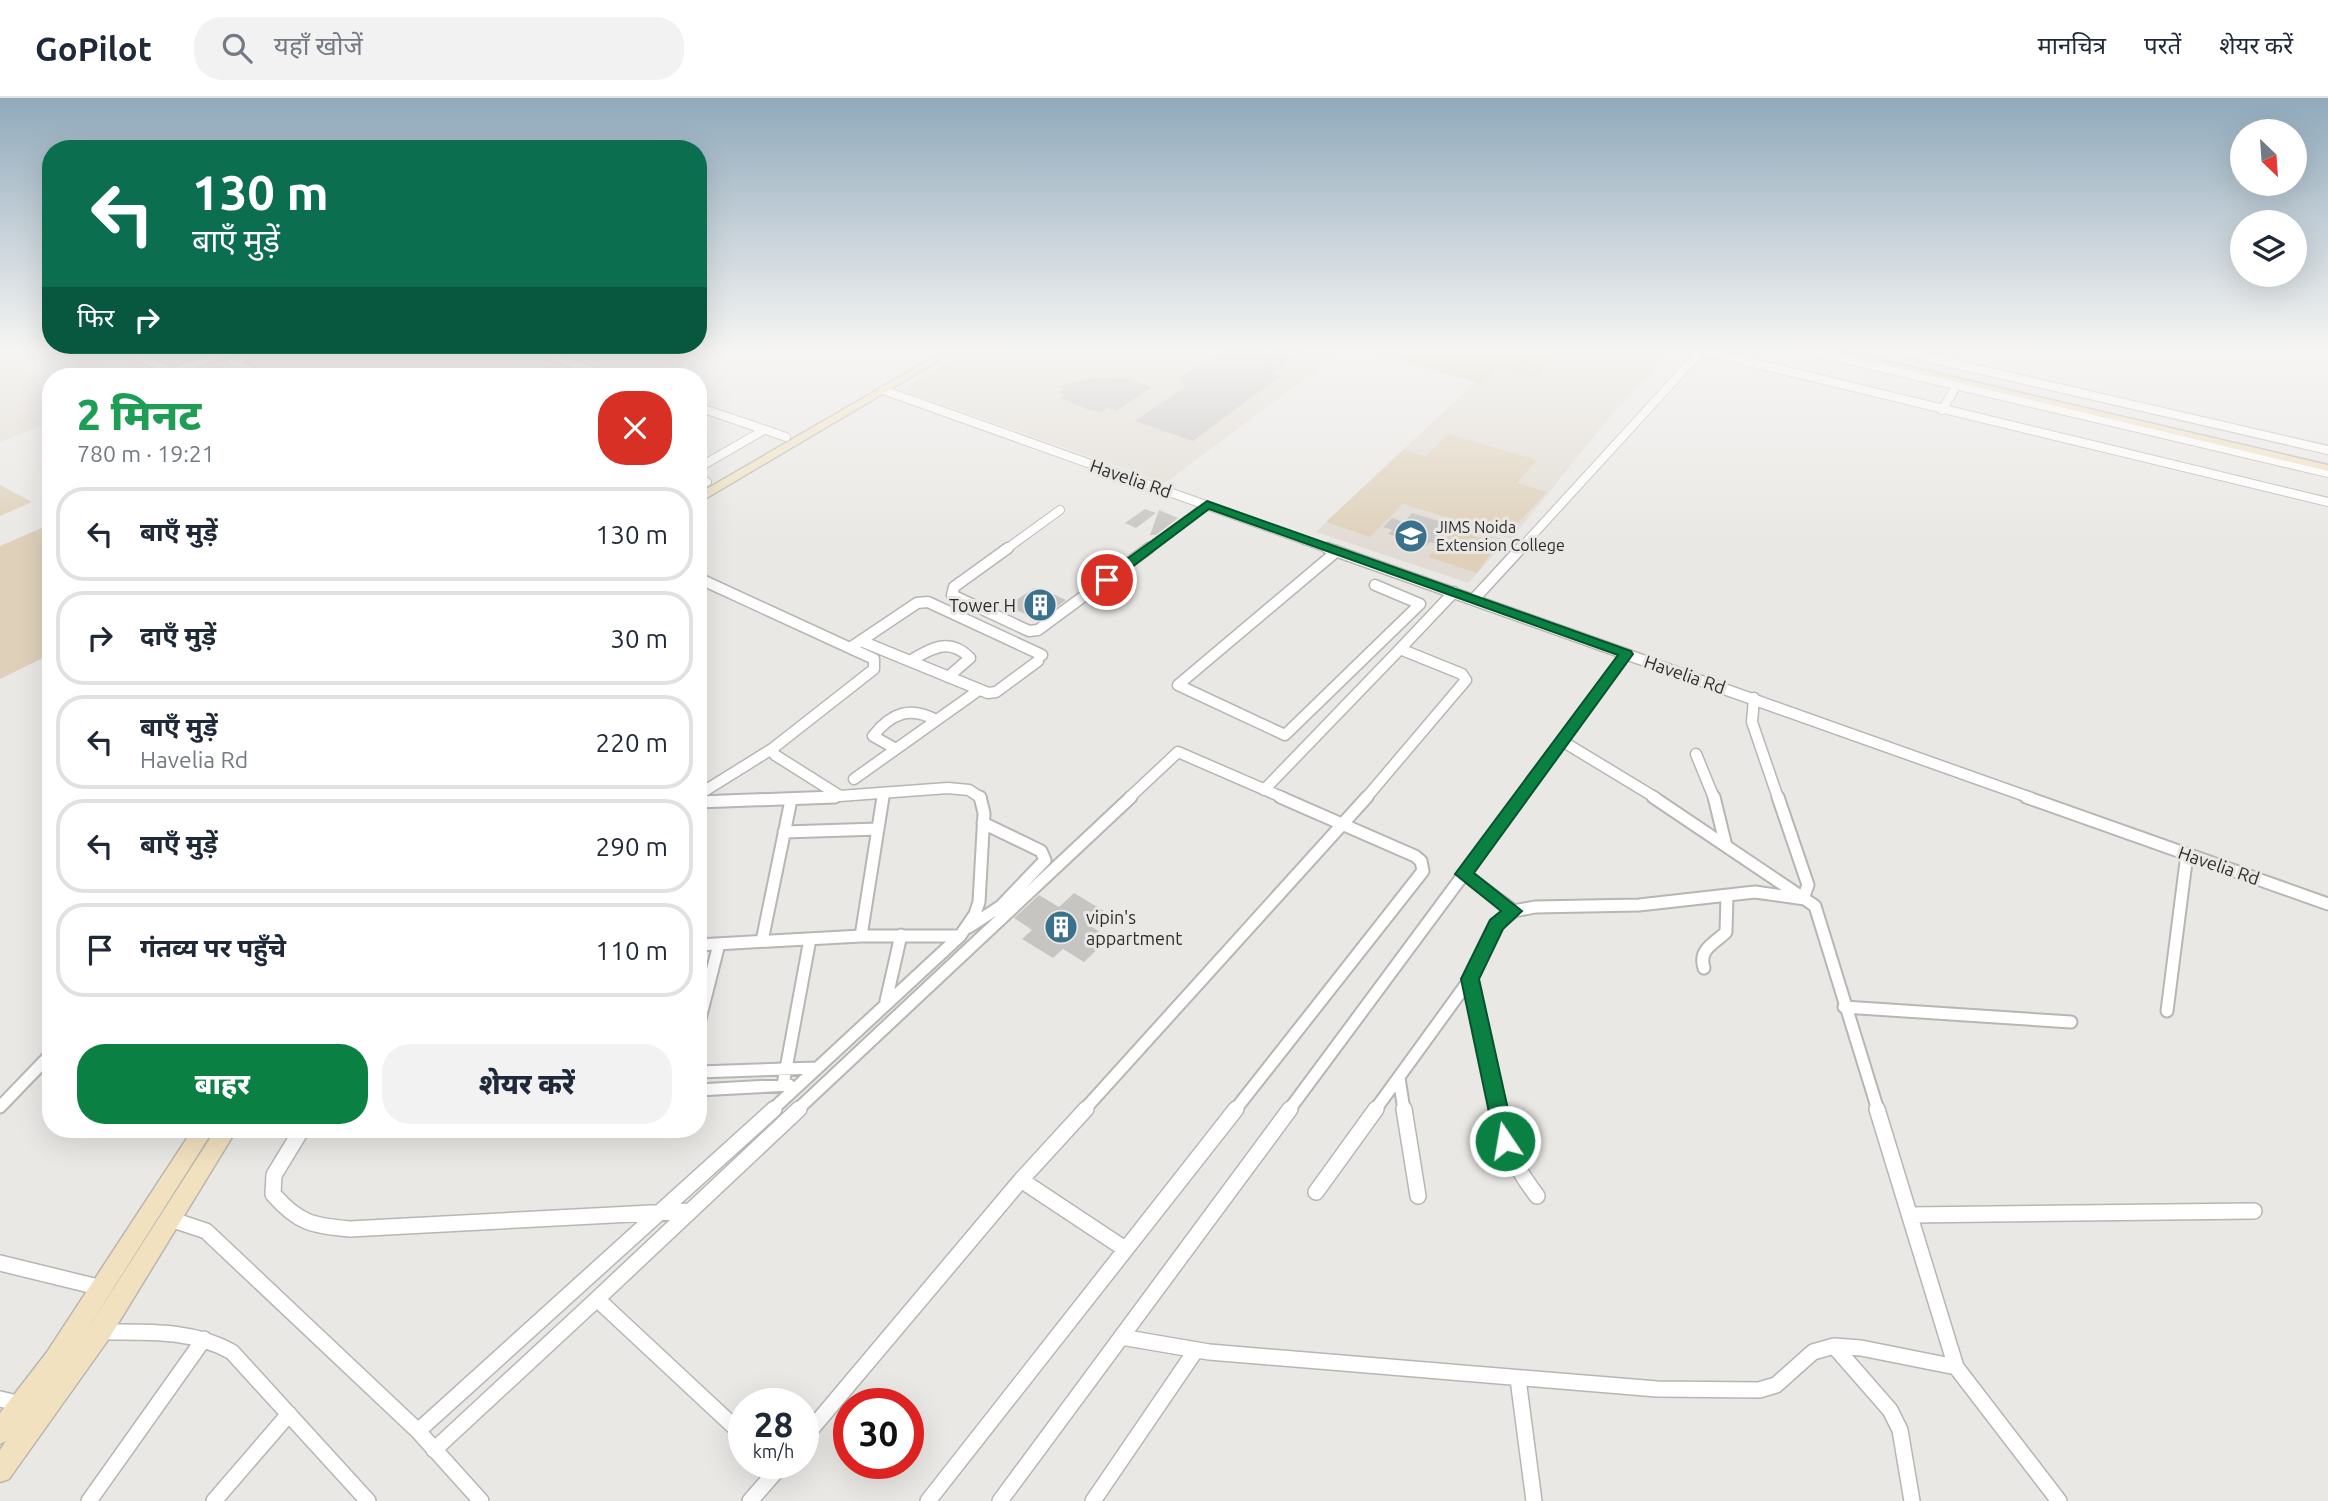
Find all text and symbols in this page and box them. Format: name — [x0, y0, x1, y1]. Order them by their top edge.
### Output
search box — [194, 17, 684, 80]
icon: search — [218, 29, 256, 67]
text: GoPilot — [35, 30, 152, 67]
text: यहाँ खोजें — [274, 31, 363, 60]
text: मानचित्र — [2037, 32, 2106, 59]
text: परतें — [2144, 32, 2181, 59]
text: शेयर करें — [2219, 32, 2293, 59]
north arrow — [2230, 119, 2306, 196]
map controls — [2230, 119, 2307, 287]
text: 130 m — [192, 164, 329, 219]
icon: left — [77, 168, 168, 259]
button: layers — [2230, 210, 2307, 287]
text: बाएँ मुड़ें — [192, 222, 280, 258]
icon: right — [128, 301, 166, 339]
text: फिर — [77, 303, 114, 332]
text: 2 मिनट — [77, 391, 201, 438]
button: close — [598, 391, 672, 465]
text: 780 m · 19:21 — [77, 441, 215, 466]
street label: Havelia Rd — [1088, 455, 1174, 501]
icon: left — [81, 515, 119, 553]
text: बाएँ मुड़ें — [140, 517, 217, 546]
school or university icon: JIMS Noida Extension College — [1392, 517, 1430, 555]
place label: JIMS Noida Extension College — [1436, 518, 1565, 554]
text: 130 m — [596, 520, 668, 549]
pin — [1077, 550, 1137, 610]
icon: arrive — [1088, 561, 1126, 599]
building icon: Tower H — [1021, 586, 1059, 624]
place label: Tower H — [949, 595, 1016, 615]
icon: right — [81, 619, 119, 657]
text: दाएँ मुड़ें — [140, 621, 216, 650]
text: 30 m — [610, 624, 668, 653]
street label: Havelia Rd — [1642, 651, 1728, 697]
text: बाएँ मुड़ें — [140, 712, 217, 741]
icon: left — [81, 723, 119, 761]
text: 220 m — [596, 728, 668, 757]
text: Havelia Rd — [140, 747, 248, 772]
icon: left — [81, 827, 119, 865]
text: बाएँ मुड़ें — [140, 829, 217, 858]
text: 290 m — [596, 832, 668, 861]
street label: Havelia Rd — [2176, 842, 2262, 888]
place label: vipin's appartment — [1086, 907, 1182, 948]
building icon: vipin's appartment — [1042, 908, 1080, 946]
icon: arrive — [81, 931, 119, 969]
text: गंतव्य पर पहुँचे — [140, 933, 286, 962]
text: 110 m — [596, 936, 668, 965]
button: बाहर — [77, 1044, 368, 1124]
button: शेयर करें — [382, 1044, 672, 1124]
position arrow — [1468, 1104, 1542, 1178]
speed limit sign: 30 — [833, 1388, 924, 1479]
text: 28 — [754, 1404, 793, 1444]
text: km/h — [753, 1441, 794, 1461]

